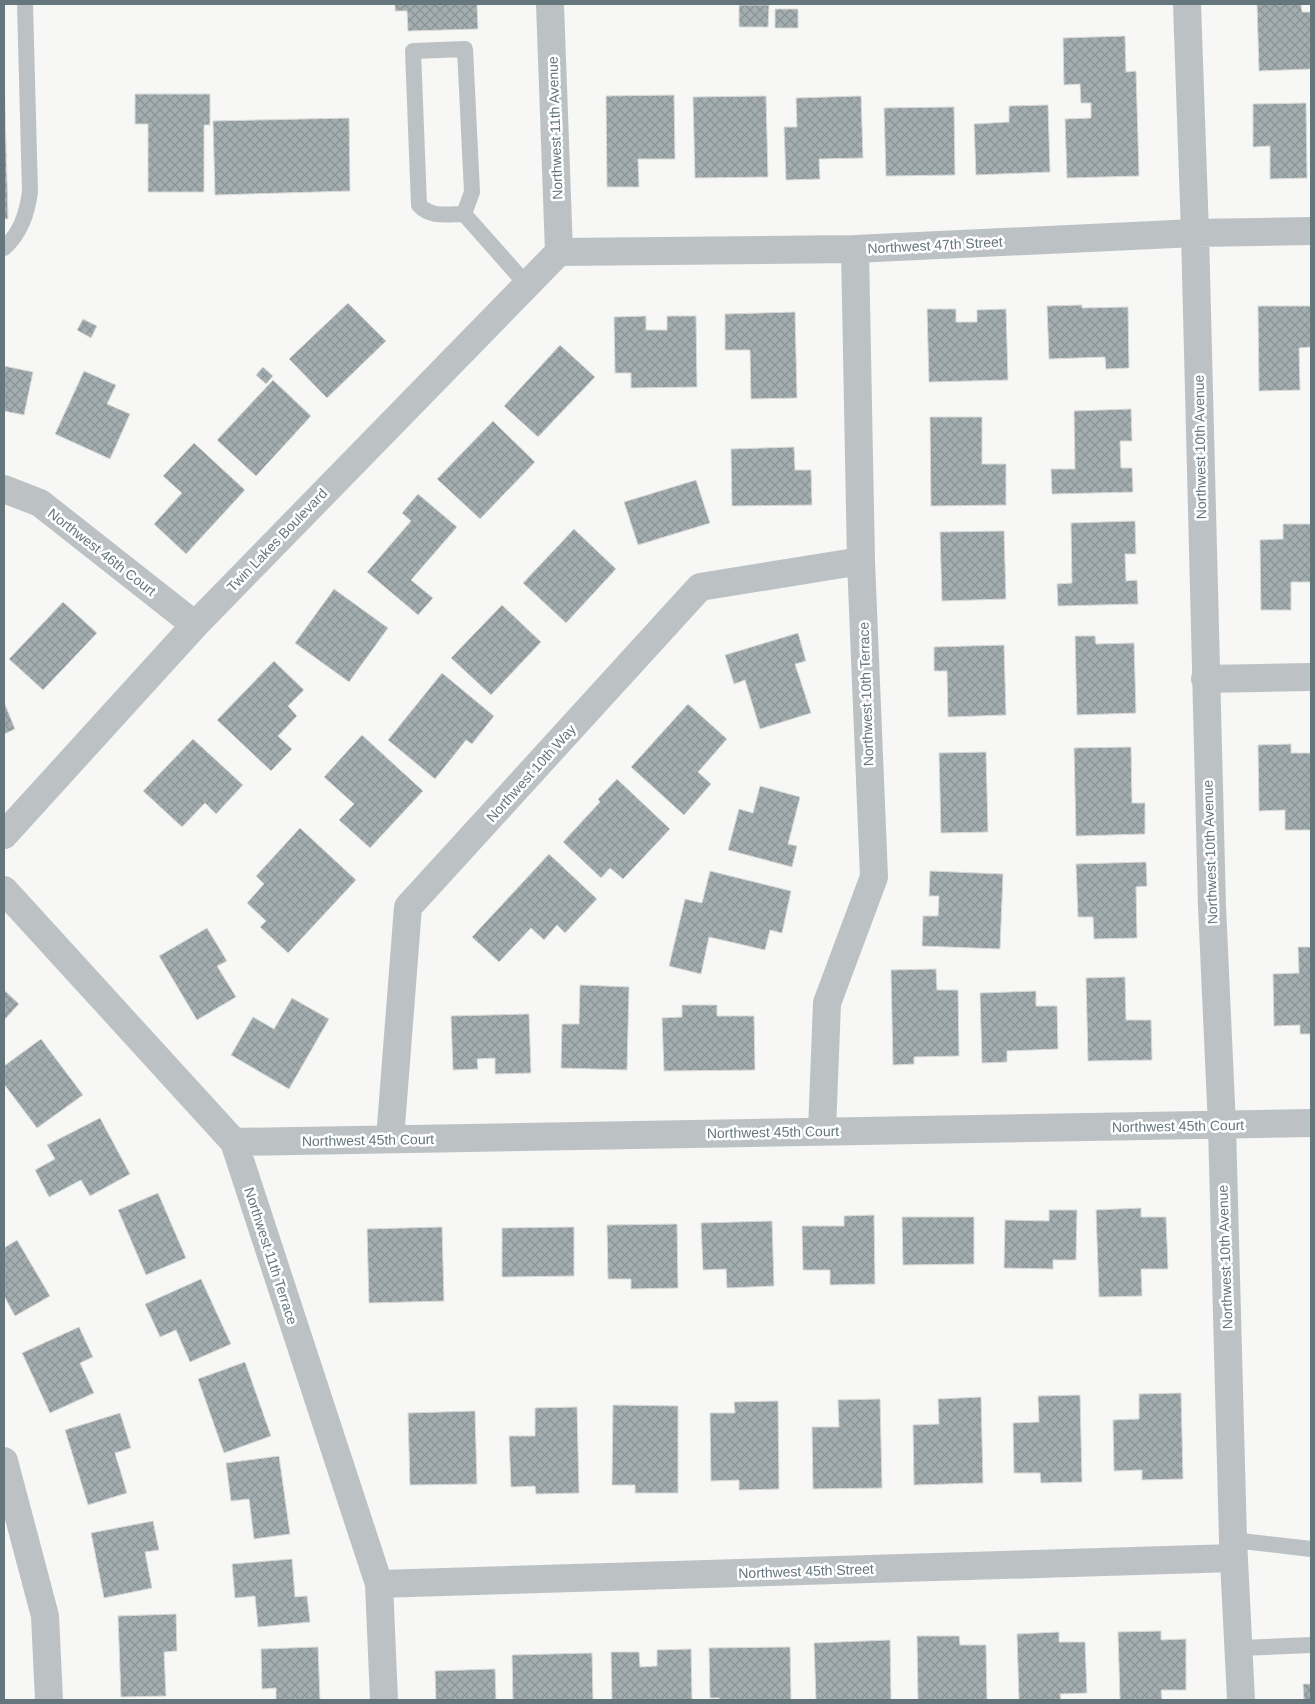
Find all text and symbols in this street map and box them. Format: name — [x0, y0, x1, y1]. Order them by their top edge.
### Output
street label: Northwest 11th Avenue — [544, 56, 565, 200]
street label: Northwest 47th Street — [867, 233, 1003, 257]
street label: Northwest 10th Avenue — [1191, 374, 1209, 519]
street label: Twin Lakes Boulevard — [224, 485, 330, 595]
street label: Northwest 46th Court — [45, 505, 159, 599]
street label: Northwest 10th Terrace — [855, 621, 877, 766]
street label: Northwest 10th Way — [483, 721, 579, 825]
street label: Northwest 10th Avenue — [1199, 779, 1221, 924]
street label: Northwest 45th Court — [1112, 1117, 1244, 1135]
street label: Northwest 45th Court — [707, 1123, 839, 1141]
street label: Northwest 45th Court — [302, 1131, 434, 1149]
street label: Northwest 10th Avenue — [1214, 1184, 1236, 1329]
street label: Northwest 11th Terrace — [241, 1185, 301, 1327]
street label: Northwest 45th Street — [738, 1561, 874, 1581]

